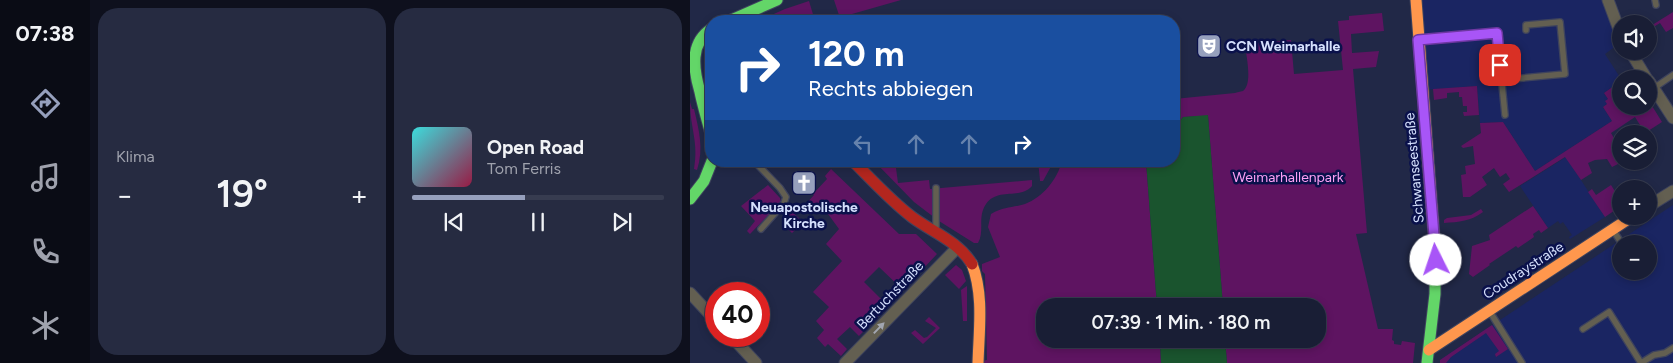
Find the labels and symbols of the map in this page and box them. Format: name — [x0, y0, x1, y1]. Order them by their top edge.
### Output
theatre icon: CCN Weimarhalle — [1196, 33, 1222, 59]
place label: CCN Weimarhalle — [1226, 38, 1340, 55]
pin — [1479, 44, 1521, 86]
street label: Schwanseestraße — [1401, 112, 1428, 224]
park label: Weimarhallenpark — [1232, 169, 1344, 186]
church icon: Neuapostolische Kirche — [791, 170, 817, 196]
place label: Neuapostolische Kirche — [750, 199, 858, 232]
position arrow — [1409, 233, 1461, 285]
street label: Coudraystraße — [1480, 238, 1567, 303]
street label: Bertuchstraße — [853, 257, 928, 333]
speed limit sign: 40 — [705, 282, 770, 347]
one-way arrow — [873, 322, 885, 334]

